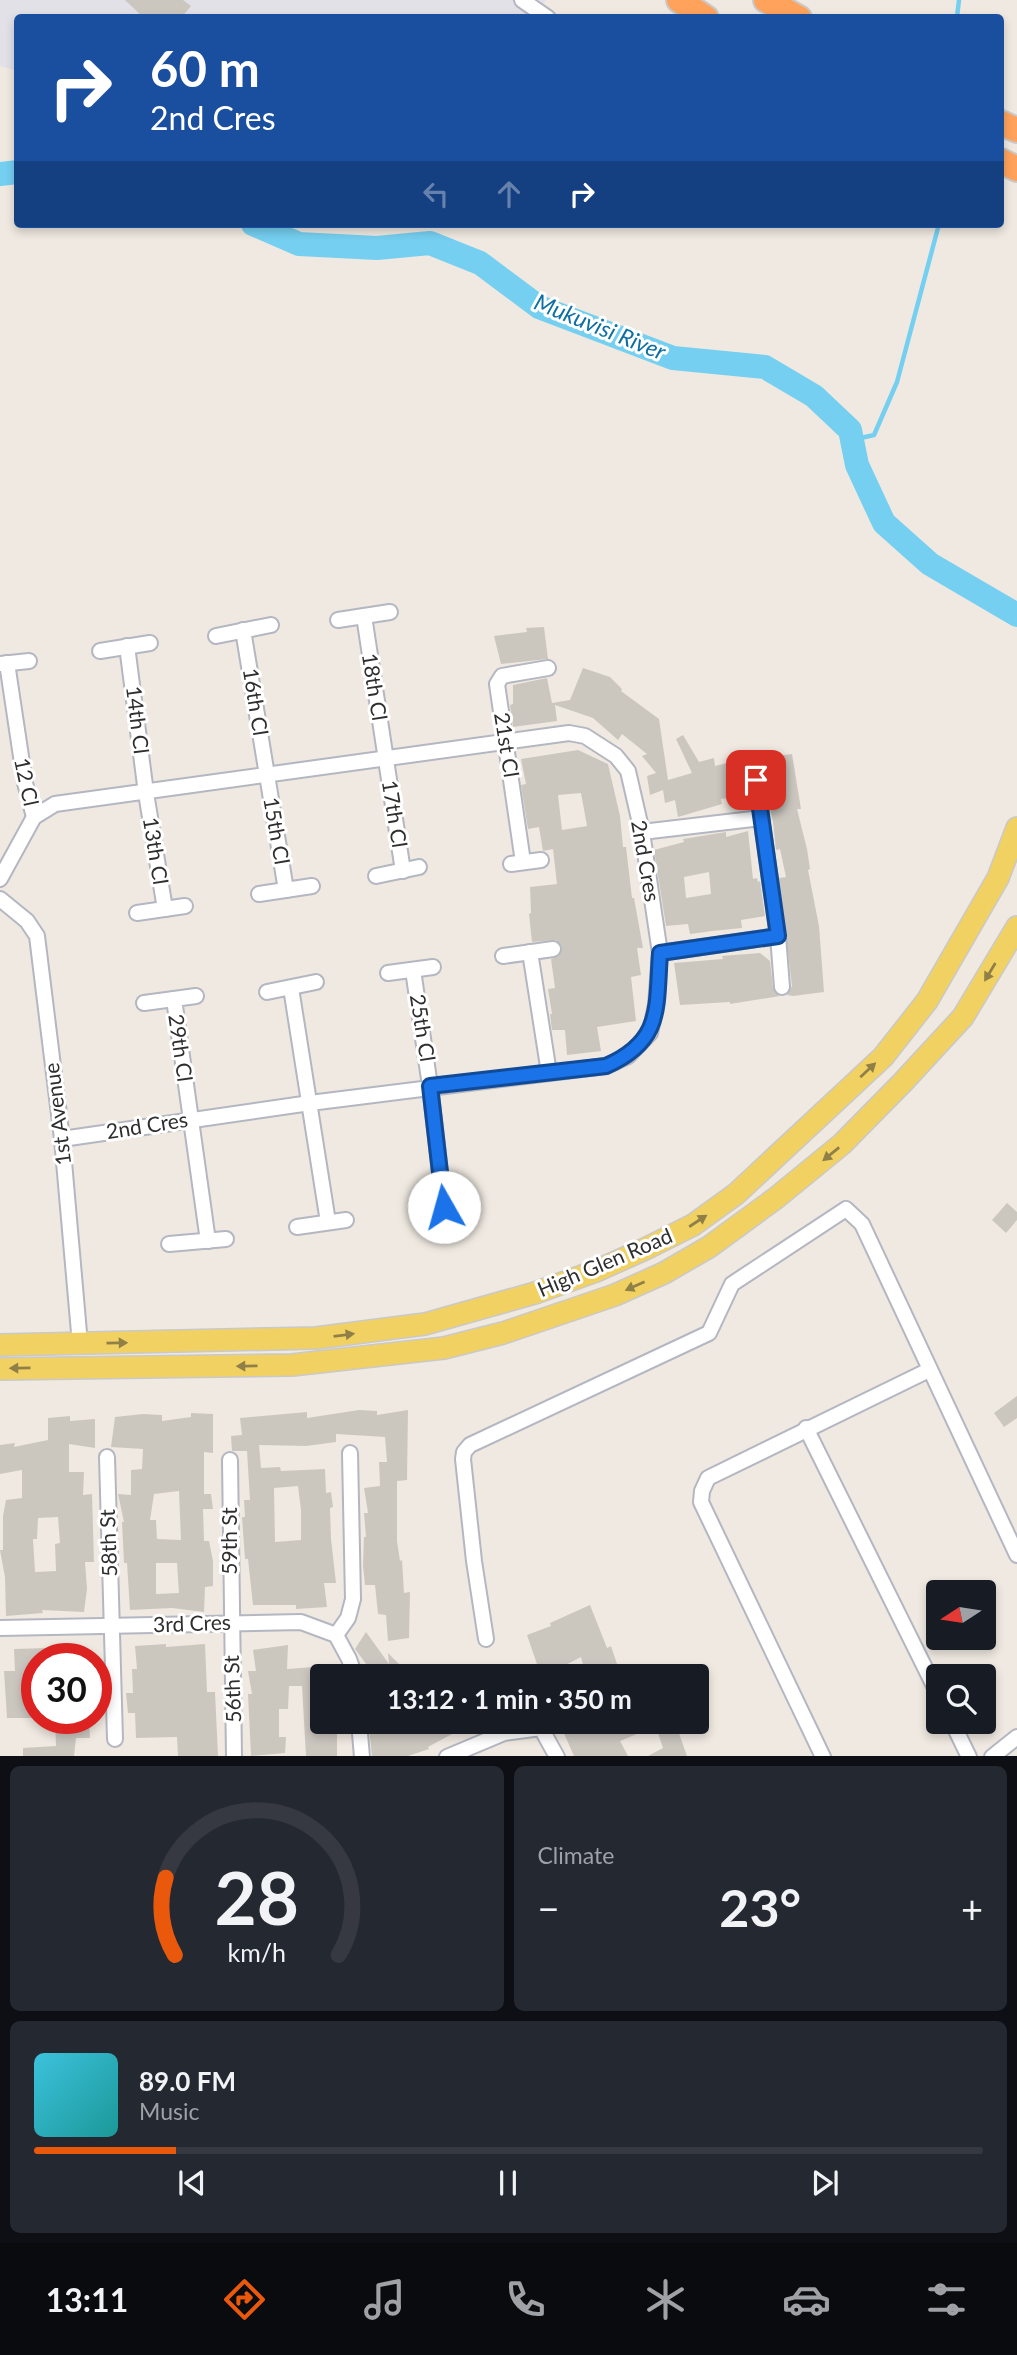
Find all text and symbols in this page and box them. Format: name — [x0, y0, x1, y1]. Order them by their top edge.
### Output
text: 60 m — [150, 39, 260, 97]
icon: right — [35, 42, 126, 133]
text: 2nd Cres — [150, 98, 276, 137]
icon: left — [417, 175, 455, 213]
icon: ahead — [490, 175, 528, 213]
icon: right — [563, 175, 601, 213]
water label: Mukuvisi River — [531, 287, 671, 366]
street label: 18th Cl — [358, 651, 393, 722]
street label: 16th Cl — [239, 666, 274, 737]
street label: 14th Cl — [122, 685, 155, 755]
street label: 21st Cl — [490, 711, 525, 779]
pin — [726, 750, 786, 810]
street label: 12 Cl — [10, 755, 45, 808]
icon: arrive — [737, 761, 775, 799]
street label: 17th Cl — [378, 778, 413, 849]
street label: 15th Cl — [259, 795, 296, 866]
street label: 13th Cl — [139, 815, 174, 886]
street label: 2nd Cres — [627, 818, 666, 903]
one-way arrow — [984, 962, 996, 981]
street label: 25th Cl — [406, 992, 441, 1063]
street label: 29th Cl — [164, 1012, 199, 1083]
street label: 1st Avenue — [38, 1062, 75, 1167]
one-way arrow — [859, 1063, 876, 1079]
street label: 2nd Cres — [104, 1106, 189, 1143]
one-way arrow — [822, 1146, 840, 1161]
position arrow — [407, 1170, 481, 1244]
one-way arrow — [688, 1214, 708, 1227]
street label: High Glen Road — [533, 1222, 676, 1301]
one-way arrow — [625, 1280, 645, 1292]
one-way arrow — [334, 1329, 356, 1340]
one-way arrow — [106, 1338, 128, 1349]
one-way arrow — [236, 1360, 258, 1372]
one-way arrow — [9, 1362, 31, 1374]
street label: 59th St — [216, 1507, 241, 1575]
street label: 58th St — [94, 1508, 121, 1577]
north arrow — [926, 1580, 996, 1650]
map controls — [926, 1580, 996, 1734]
street label: 3rd Cres — [153, 1609, 231, 1636]
speed limit sign: 30 — [21, 1643, 112, 1734]
street label: 56th St — [218, 1654, 245, 1723]
button: search — [926, 1664, 996, 1734]
text: 13:12 · 1 min · 350 m — [387, 1683, 632, 1715]
text: Climate — [538, 1841, 614, 1869]
text: 28 — [215, 1853, 299, 1941]
text: 23° — [719, 1876, 801, 1938]
text: − — [538, 1885, 560, 1931]
text: + — [961, 1885, 983, 1931]
text: km/h — [227, 1936, 286, 1966]
text: 89.0 FM — [139, 2065, 236, 2097]
text: Music — [139, 2097, 199, 2125]
icon: previous — [173, 2164, 211, 2202]
icon: pause — [489, 2164, 527, 2202]
icon: next — [806, 2164, 844, 2202]
icon: directions — [220, 2275, 269, 2324]
icon: music — [360, 2275, 409, 2324]
icon: phone — [501, 2275, 550, 2324]
icon: climate — [641, 2275, 690, 2324]
icon: car — [782, 2275, 831, 2324]
icon: filters — [922, 2275, 971, 2324]
text: 13:11 — [46, 2280, 128, 2319]

